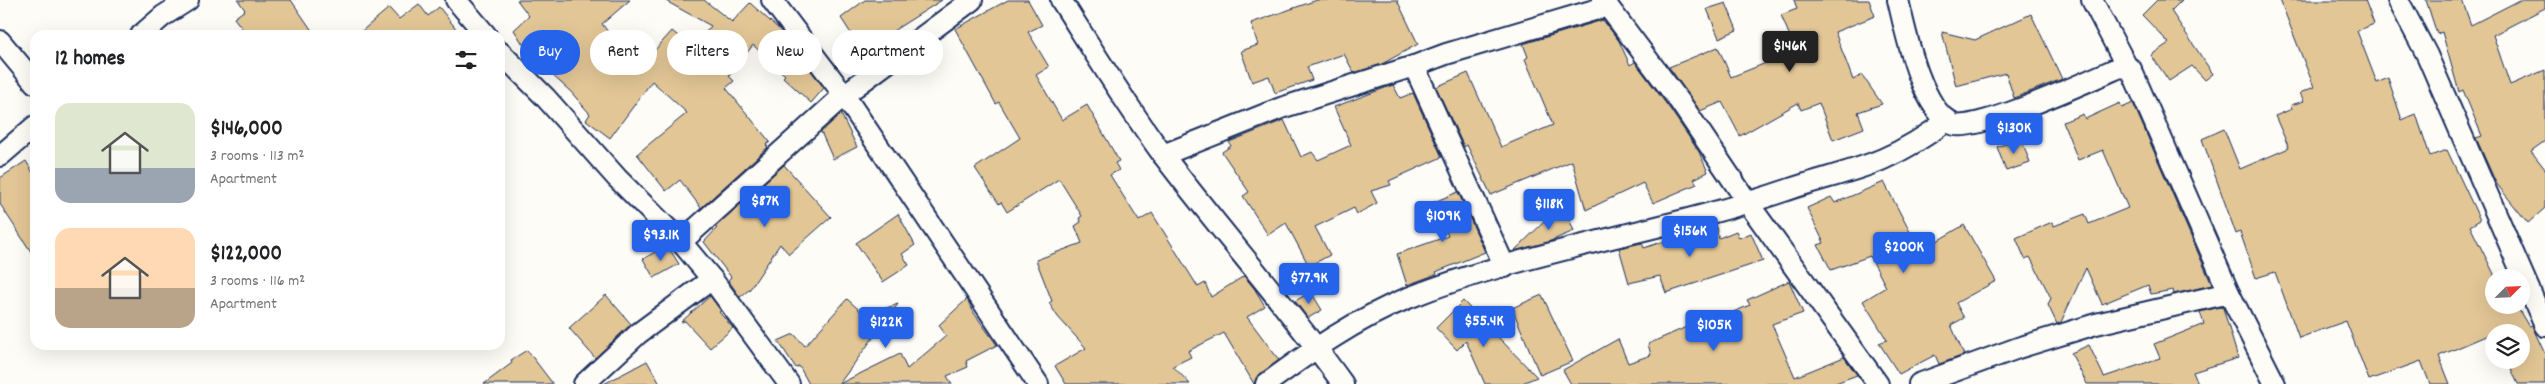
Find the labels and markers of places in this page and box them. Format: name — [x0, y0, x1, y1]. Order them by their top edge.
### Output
pin: $146K — [1755, 30, 1825, 73]
pin: $130K — [1979, 112, 2049, 155]
pin: $87K — [735, 186, 795, 228]
pin: $118K — [1514, 188, 1584, 231]
pin: $109K — [1408, 200, 1478, 243]
pin: $156K — [1655, 216, 1725, 258]
pin: $93.1K — [620, 220, 702, 262]
pin: $200K — [1869, 232, 1939, 274]
pin: $77.9K — [1268, 262, 1350, 305]
pin: $122K — [851, 306, 921, 349]
pin: $55.4K — [1443, 306, 1525, 348]
pin: $105K — [1679, 310, 1749, 352]

